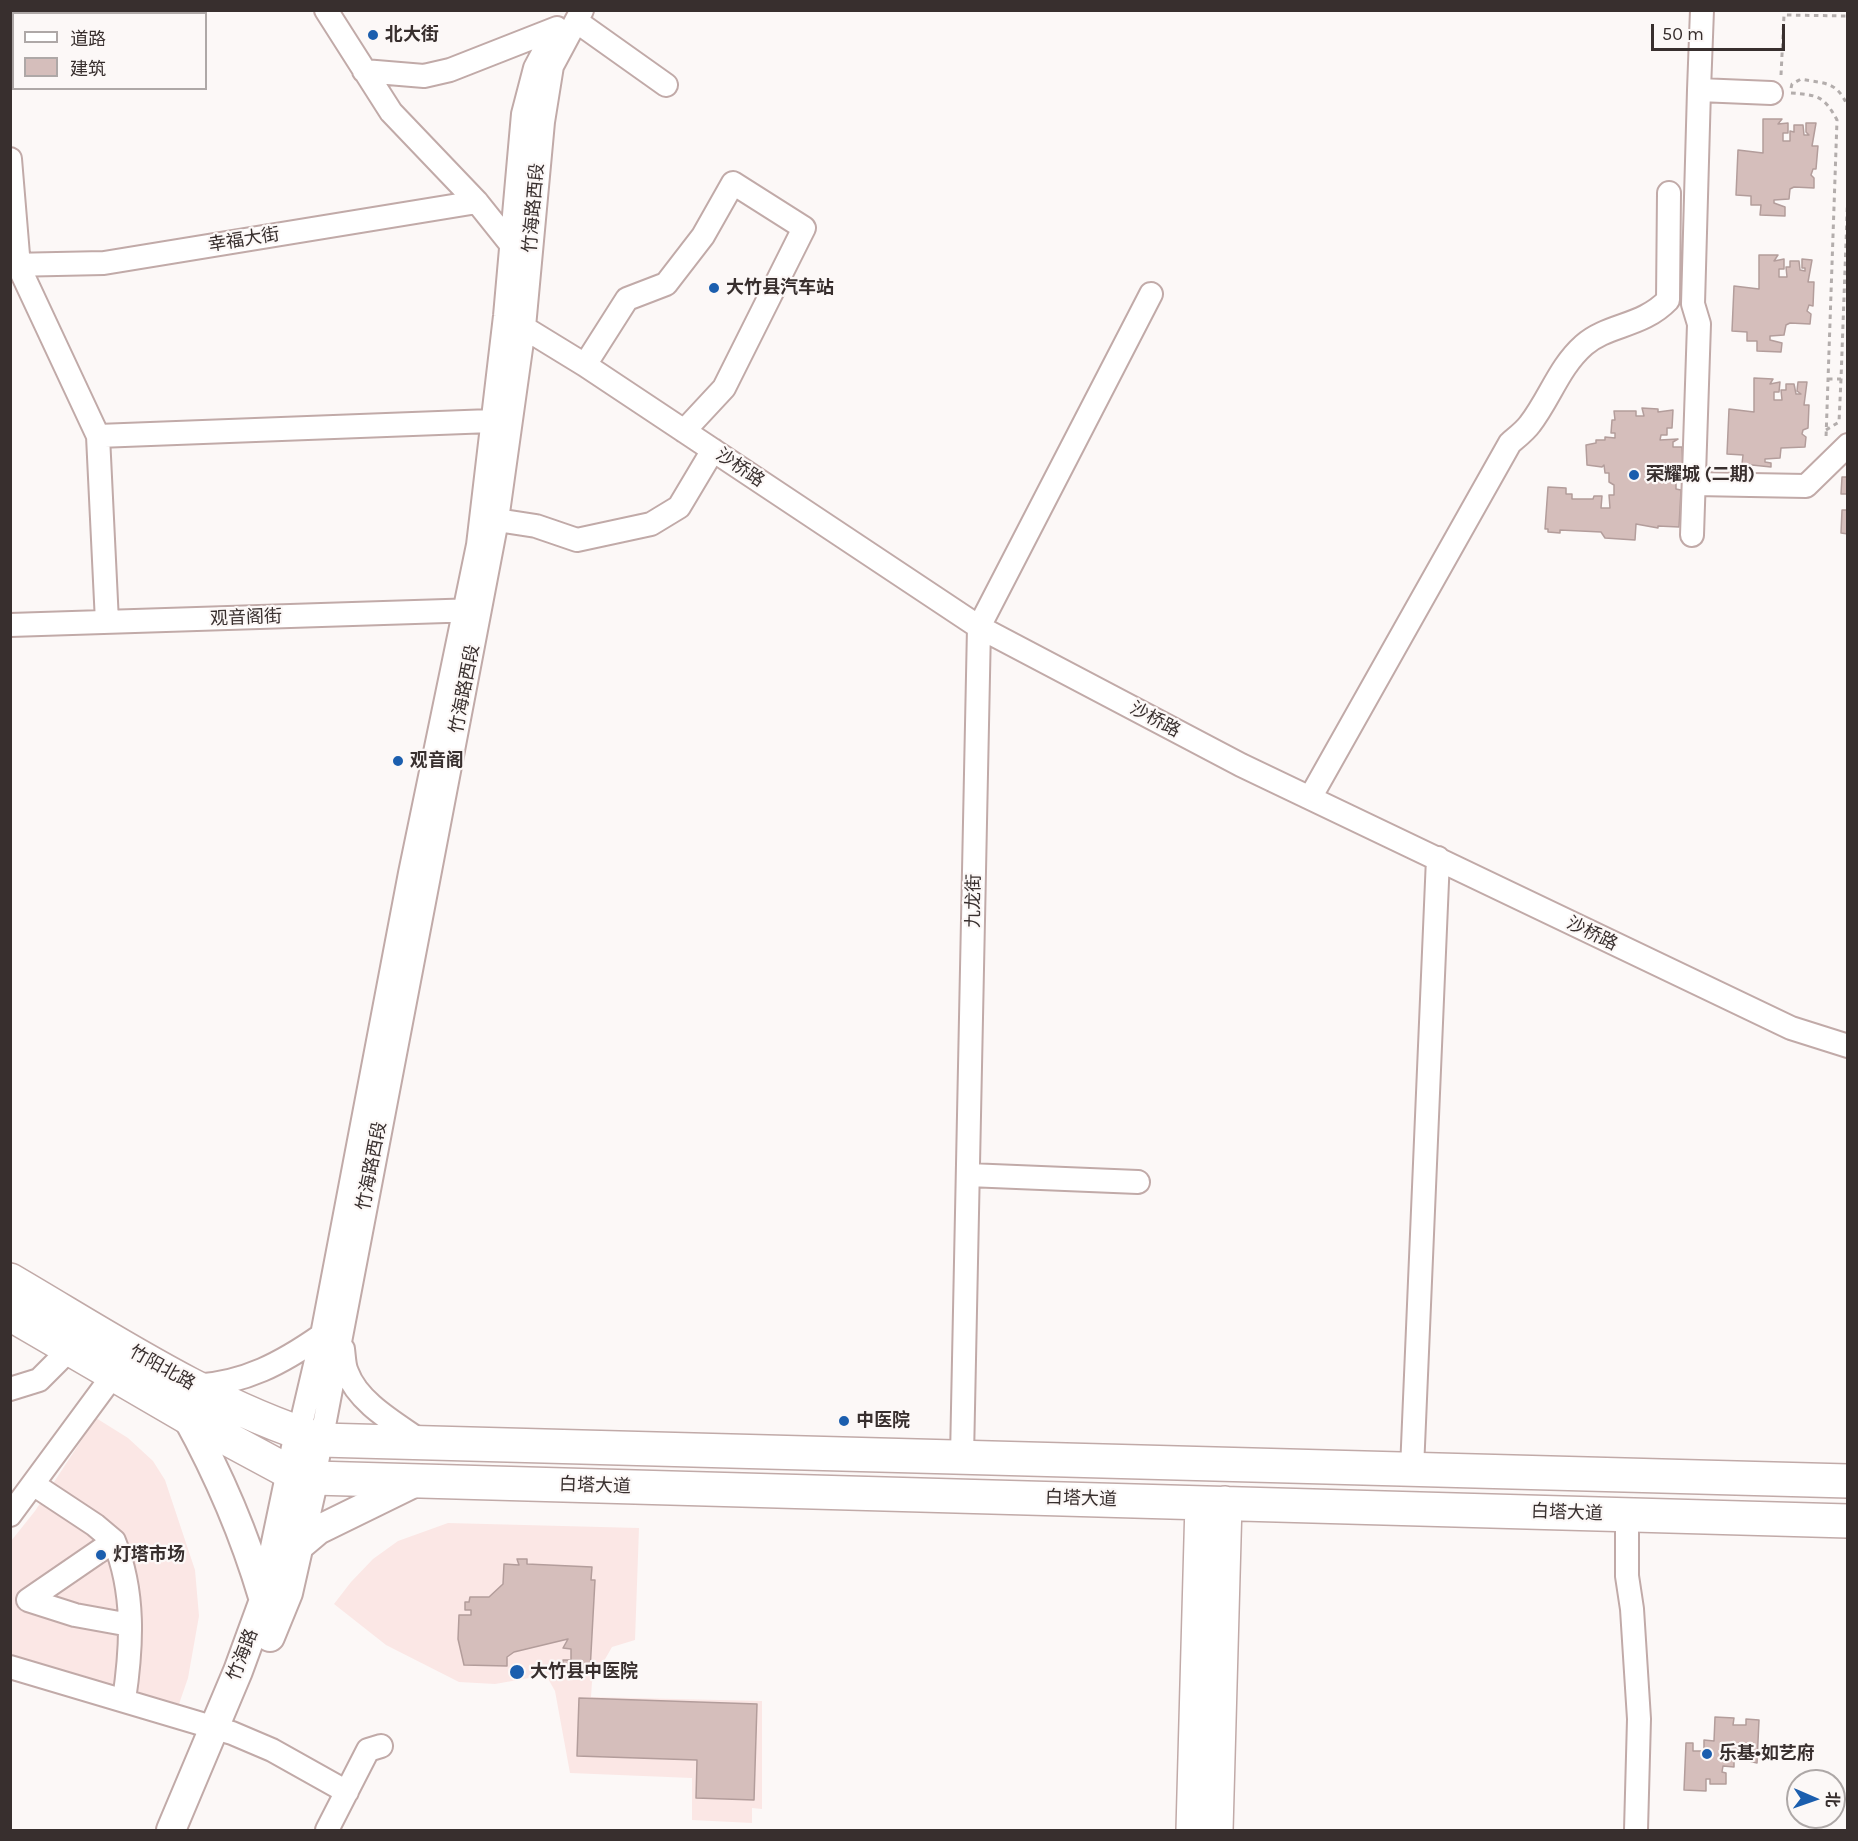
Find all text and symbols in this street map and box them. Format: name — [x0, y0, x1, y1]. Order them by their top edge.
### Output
legend — [12, 12, 207, 90]
scale bar — [1654, 12, 1788, 50]
text: 50 m — [1662, 23, 1704, 45]
place label: 北大街 — [385, 24, 439, 46]
text: 道路 — [70, 28, 106, 50]
marker: 北大街 — [366, 28, 380, 42]
text: 建筑 — [70, 58, 106, 80]
street label: 竹海路西段 — [519, 162, 549, 254]
street label: 幸福大街 — [207, 224, 281, 256]
place label: 大竹县汽车站 — [726, 277, 834, 299]
marker: 大竹县汽车站 — [707, 281, 721, 295]
street label: 沙桥路 — [712, 444, 768, 492]
place label: 荣耀城 (二期) — [1646, 464, 1755, 486]
marker: 荣耀城 (二期) — [1627, 468, 1641, 482]
street label: 观音阁街 — [210, 606, 282, 630]
street label: 竹海路西段 — [446, 643, 484, 735]
street label: 沙桥路 — [1126, 698, 1184, 742]
place label: 观音阁 — [410, 750, 464, 772]
marker: 观音阁 — [391, 754, 405, 768]
street label: 九龙街 — [963, 874, 985, 928]
street label: 沙桥路 — [1563, 912, 1621, 956]
street label: 竹海路西段 — [353, 1120, 391, 1212]
street label: 竹阳北路 — [125, 1341, 199, 1395]
place label: 中医院 — [856, 1410, 910, 1432]
marker: 中医院 — [837, 1414, 851, 1428]
street label: 白塔大道 — [559, 1474, 631, 1498]
street label: 白塔大道 — [1045, 1487, 1117, 1511]
street label: 白塔大道 — [1531, 1501, 1603, 1525]
place label: 灯塔市场 — [113, 1544, 185, 1566]
marker: 灯塔市场 — [94, 1548, 108, 1562]
street label: 竹海路 — [223, 1626, 263, 1684]
place label: 大竹县中医院 — [530, 1661, 638, 1683]
marker: 大竹县中医院 — [508, 1663, 526, 1681]
place label: 乐基•如艺府 — [1719, 1743, 1815, 1765]
marker: 乐基•如艺府 — [1700, 1747, 1714, 1761]
north arrow — [1786, 1769, 1846, 1829]
text: 北 — [1823, 1791, 1842, 1808]

